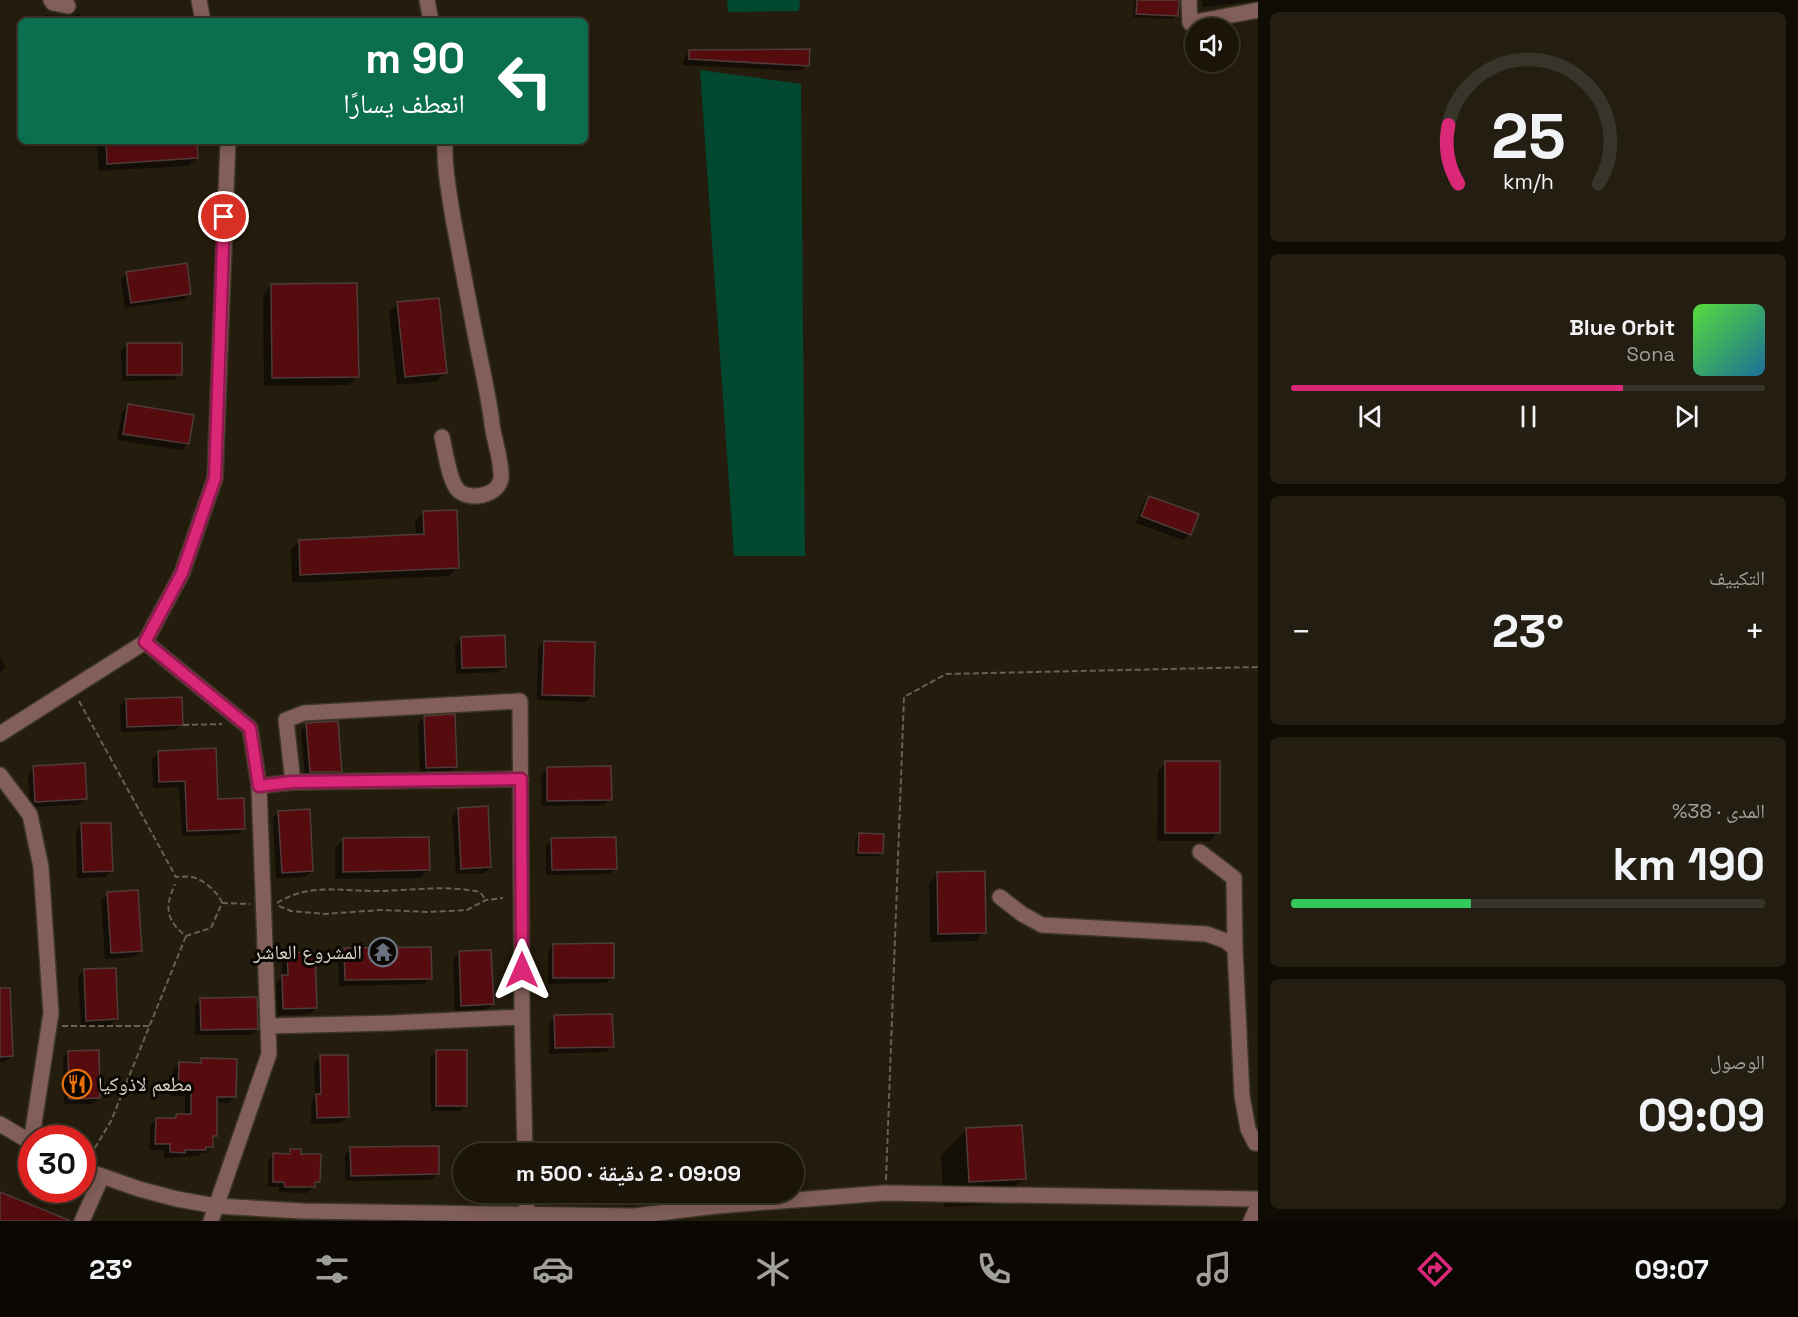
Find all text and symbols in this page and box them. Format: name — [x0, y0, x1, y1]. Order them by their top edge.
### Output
map controls — [1185, 18, 1239, 72]
button: sound — [1185, 18, 1239, 72]
text: 90 m — [365, 32, 465, 85]
icon: left — [486, 42, 564, 120]
text: انعطف يسارًا — [343, 86, 465, 121]
text: 25 — [1491, 97, 1565, 176]
text: km/h — [1502, 168, 1554, 195]
pin — [198, 191, 249, 242]
icon: arrive — [207, 200, 240, 233]
text: Blue Orbit — [1569, 313, 1675, 341]
text: Sona — [1627, 341, 1675, 367]
icon: previous — [1354, 400, 1387, 433]
icon: pause — [1512, 400, 1545, 433]
icon: next — [1670, 400, 1703, 433]
text: التكييف — [1709, 565, 1765, 591]
text: 23° — [1492, 603, 1564, 660]
text: − — [1291, 611, 1311, 653]
text: + — [1745, 611, 1765, 653]
text: المدى · 38% — [1672, 798, 1765, 824]
text: 190 km — [1612, 836, 1765, 893]
temple icon: المشروع العاشر — [367, 936, 399, 968]
position arrow — [490, 938, 554, 1002]
place label: المشروع العاشر — [252, 939, 362, 965]
text: الوصول — [1710, 1049, 1765, 1075]
restaurant icon: مطعم لاذوكيا — [61, 1068, 93, 1100]
place label: مطعم لاذوكيا — [98, 1071, 192, 1098]
text: 09:09 — [1638, 1087, 1765, 1144]
speed limit sign: 30 — [18, 1125, 96, 1203]
text: 09:09 · 2 دقيقة · 500 m — [516, 1159, 741, 1187]
icon: filters — [311, 1248, 353, 1290]
icon: car — [532, 1248, 574, 1290]
icon: climate — [752, 1248, 794, 1290]
icon: phone — [973, 1248, 1015, 1290]
icon: music — [1193, 1248, 1235, 1290]
icon: directions — [1414, 1248, 1456, 1290]
text: 23° — [89, 1252, 132, 1287]
text: 09:07 — [1635, 1252, 1709, 1287]

